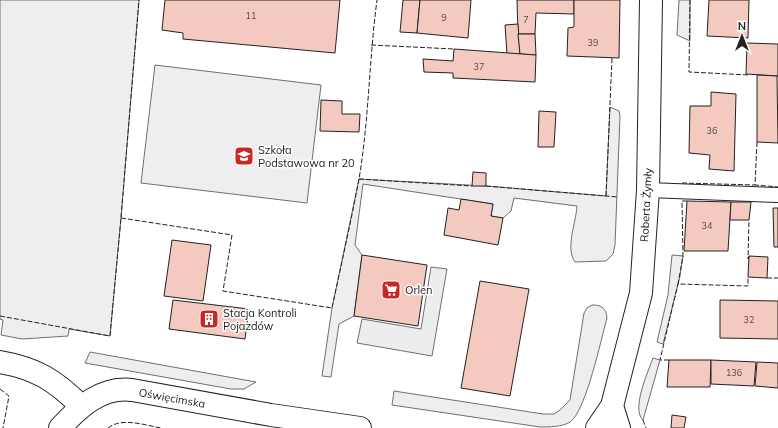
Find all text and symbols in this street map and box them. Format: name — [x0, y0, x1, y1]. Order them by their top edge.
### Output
house number: 11 — [246, 10, 256, 21]
house number: 9 — [441, 12, 447, 23]
house number: 7 — [523, 14, 529, 25]
north arrow — [722, 16, 762, 56]
text: N — [738, 19, 746, 33]
house number: 39 — [588, 37, 598, 48]
house number: 37 — [474, 61, 484, 72]
house number: 36 — [707, 125, 717, 136]
place label: Szkoła Podstawowa nr 20 — [258, 143, 355, 170]
school or university icon: Szkoła Podstawowa nr 20 — [233, 145, 255, 167]
street label: Roberta Żymły — [637, 167, 655, 242]
house number: 34 — [702, 220, 713, 231]
supermarket icon: Orlen — [380, 279, 402, 301]
place label: Orlen — [405, 283, 433, 297]
place label: Stacja Kontroli Pojazdów — [223, 306, 297, 333]
building icon: Stacja Kontroli Pojazdów — [198, 308, 220, 330]
house number: 32 — [744, 314, 754, 325]
house number: 136 — [726, 367, 742, 378]
street label: Oświęcimska — [138, 385, 206, 411]

